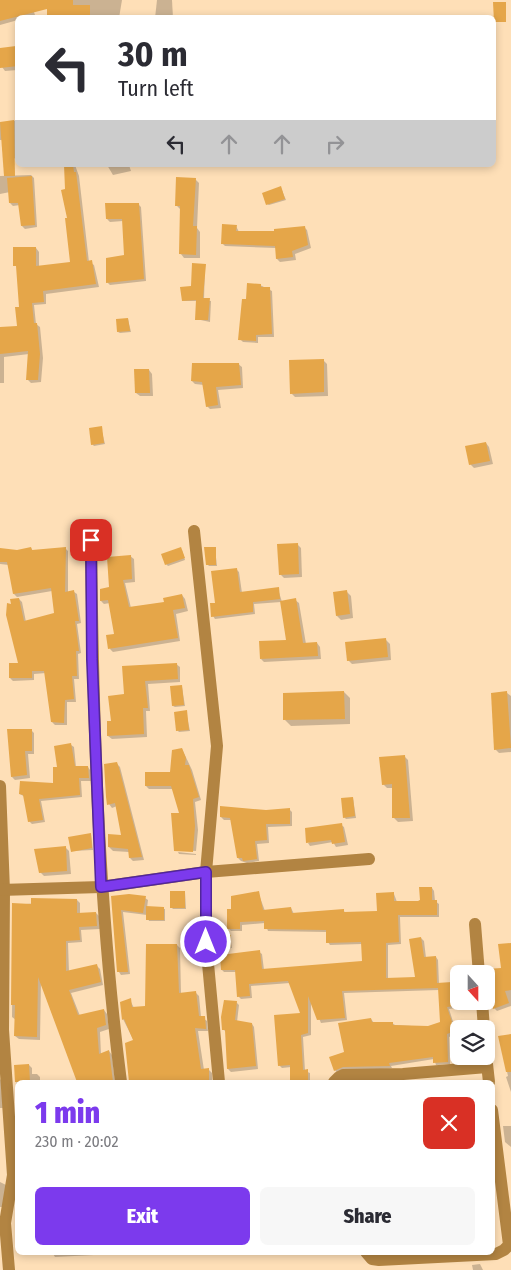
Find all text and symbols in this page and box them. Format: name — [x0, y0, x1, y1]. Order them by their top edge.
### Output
text: 30 m — [118, 33, 188, 75]
icon: left — [35, 35, 100, 100]
text: Turn left — [118, 75, 194, 102]
icon: left — [162, 130, 190, 158]
icon: ahead — [215, 130, 243, 158]
icon: ahead — [268, 130, 296, 158]
icon: right — [321, 130, 349, 158]
pin — [70, 519, 112, 561]
icon: arrive — [77, 526, 105, 554]
position arrow — [179, 915, 231, 967]
north arrow — [450, 965, 495, 1010]
map controls — [450, 965, 495, 1065]
button: layers — [450, 1020, 495, 1065]
text: 1 min — [35, 1095, 100, 1131]
button: close — [423, 1097, 475, 1149]
text: 230 m · 20:02 — [35, 1132, 119, 1151]
button: Exit — [35, 1187, 250, 1245]
button: Share — [260, 1187, 475, 1245]

